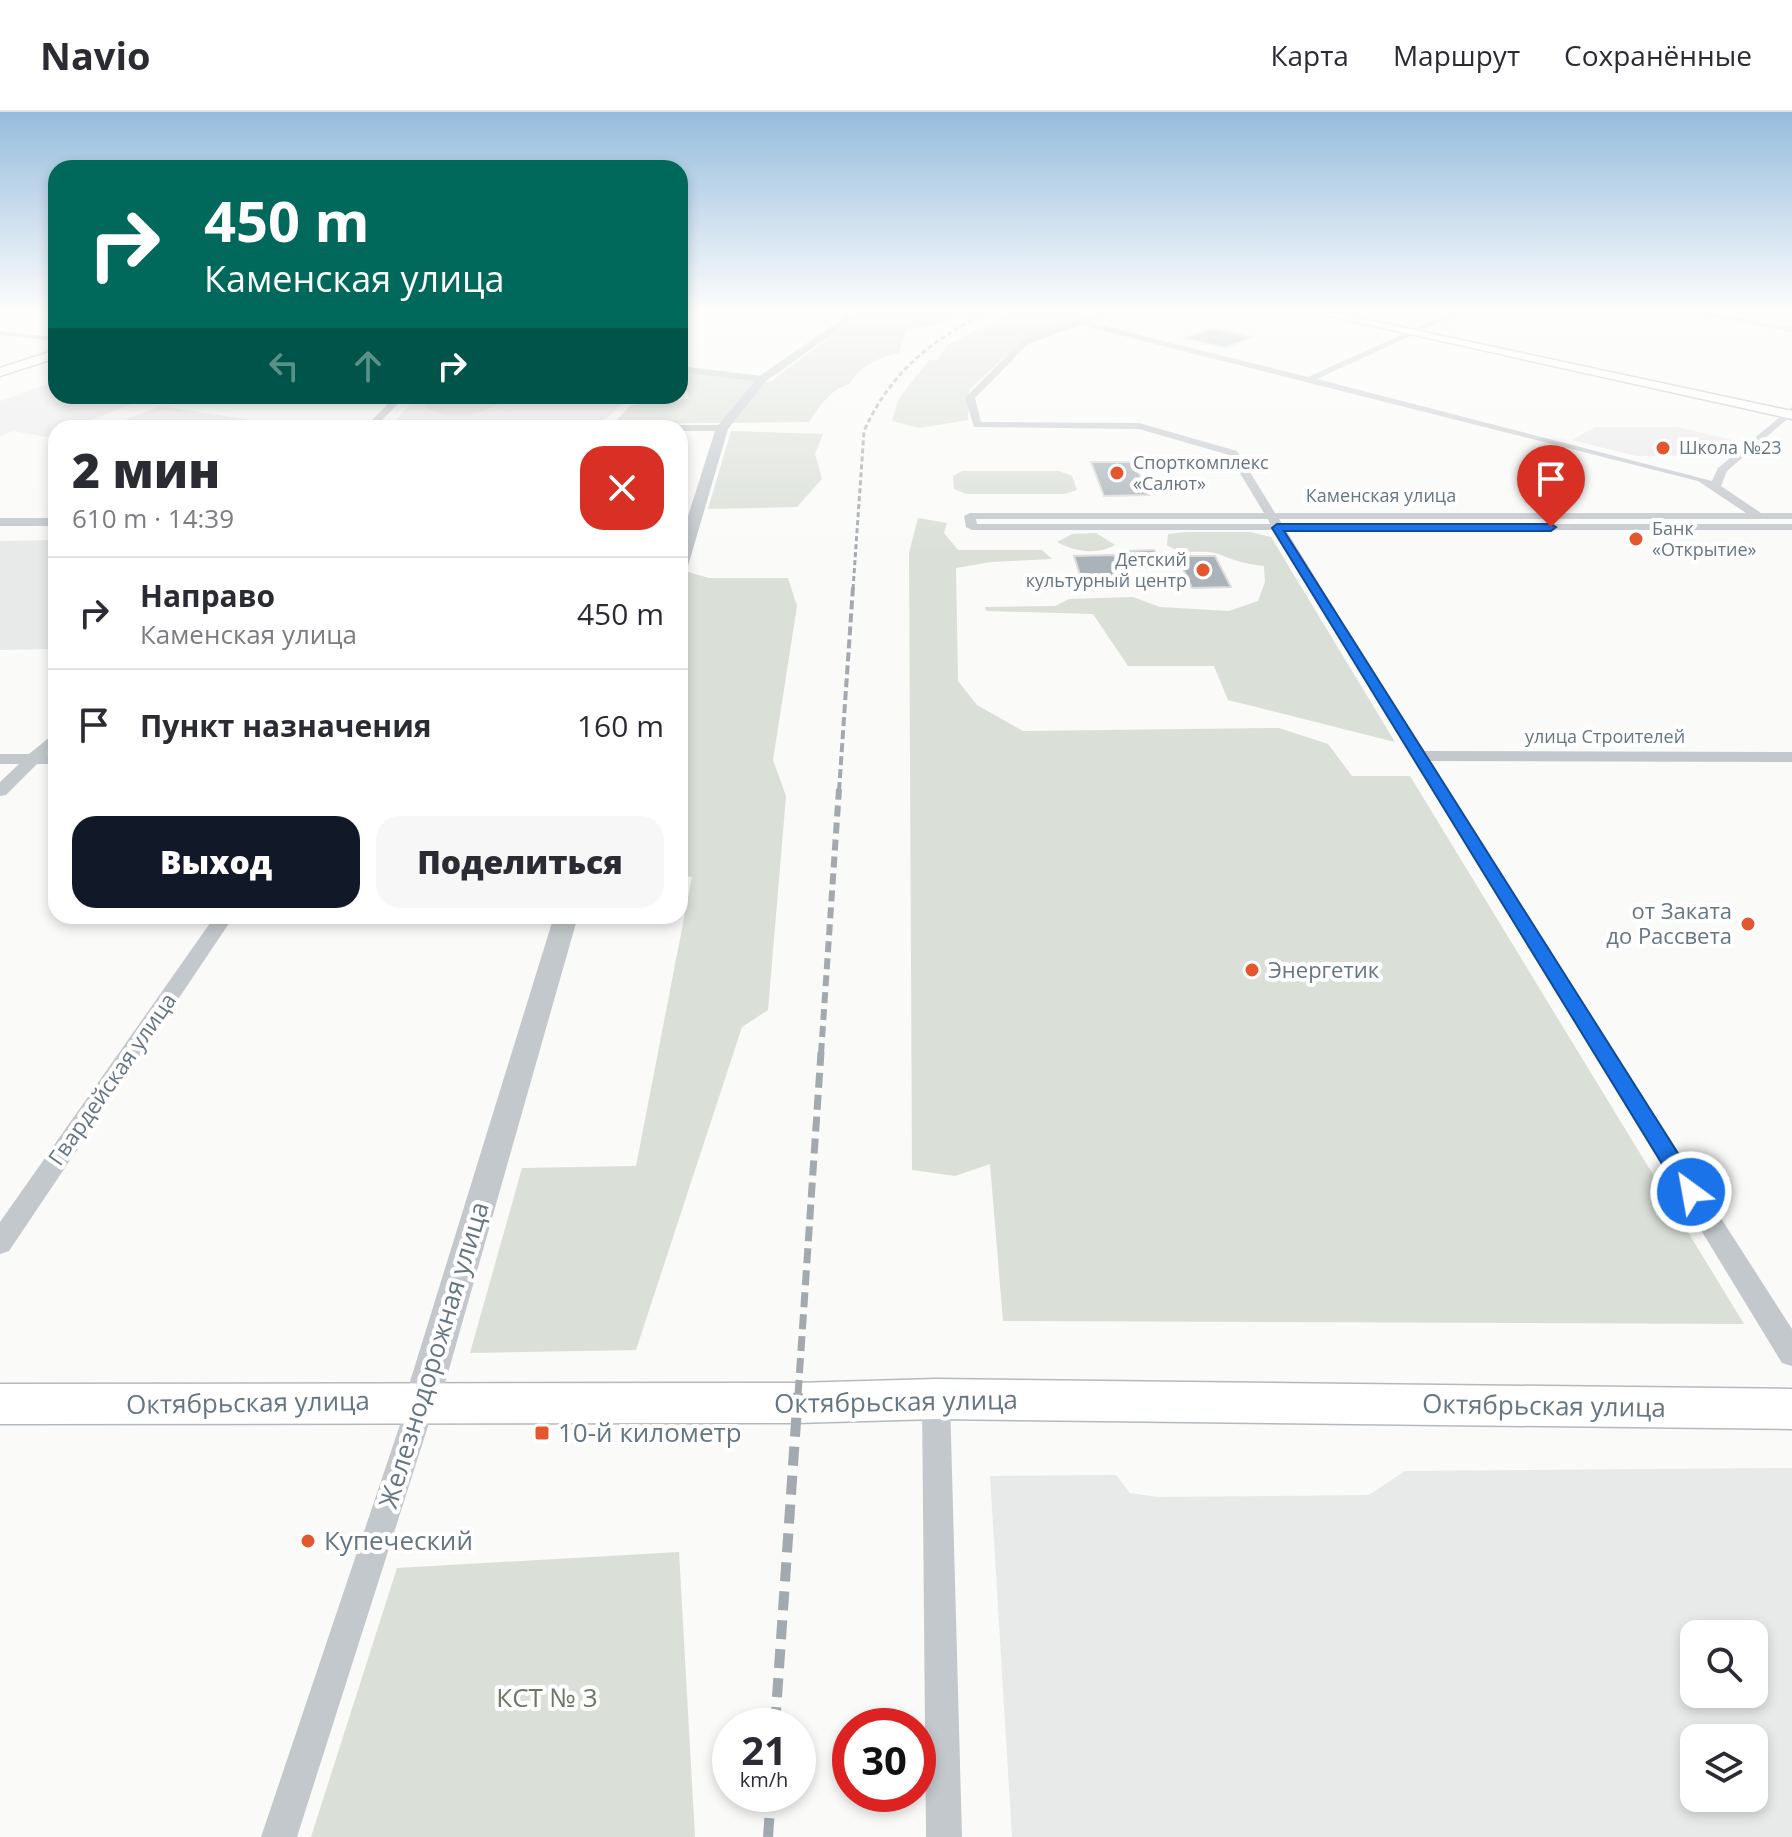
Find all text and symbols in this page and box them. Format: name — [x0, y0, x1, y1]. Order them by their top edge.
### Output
text: Navio — [40, 29, 151, 81]
text: Карта — [1270, 36, 1349, 74]
text: Маршрут — [1393, 36, 1520, 74]
text: Сохранённые — [1564, 36, 1752, 74]
text: 450 m — [204, 182, 370, 258]
icon: right — [72, 192, 176, 296]
text: Каменская улица — [204, 254, 505, 303]
icon: left — [262, 344, 306, 388]
icon: ahead — [346, 344, 390, 388]
icon: right — [430, 344, 474, 388]
place label: Школа №23 — [1679, 435, 1782, 459]
text: 2 мин — [72, 437, 220, 502]
marker: Школа №23 — [1654, 439, 1672, 457]
pin — [1517, 445, 1585, 527]
button: close — [580, 446, 664, 530]
place label: Спорткомплекс «Салют» — [1133, 450, 1269, 495]
icon: arrive — [1529, 457, 1573, 501]
marker: Спорткомплекс «Салют» — [1108, 464, 1126, 482]
street label: Каменская улица — [1306, 483, 1456, 507]
text: 610 m · 14:39 — [72, 500, 234, 536]
place label: Банк «Открытие» — [1652, 516, 1757, 561]
marker: Банк «Открытие» — [1627, 530, 1645, 548]
place label: Детский культурный центр — [1026, 547, 1187, 592]
marker: Детский культурный центр — [1194, 561, 1212, 579]
text: Направо — [140, 575, 275, 616]
icon: right — [72, 591, 116, 635]
text: 450 m — [577, 593, 664, 634]
text: Каменская улица — [140, 616, 357, 652]
icon: arrive — [72, 703, 116, 747]
text: Пункт назначения — [140, 705, 432, 746]
text: 160 m — [577, 705, 664, 746]
street label: улица Строителей — [1525, 724, 1685, 748]
button: Выход — [72, 816, 360, 908]
button: Поделиться — [376, 816, 664, 908]
place label: от Заката до Рассвета — [1606, 895, 1732, 950]
marker: от Заката до Рассвета — [1739, 915, 1757, 933]
place label: Энергетик — [1268, 954, 1380, 984]
marker: Энергетик — [1243, 961, 1261, 979]
street label: Гвардейская улица — [40, 986, 182, 1171]
position arrow — [1649, 1150, 1733, 1234]
street label: Железнодорожная улица — [369, 1197, 497, 1513]
street label: Октябрьская улица — [774, 1381, 1018, 1421]
street label: Октябрьская улица — [126, 1382, 370, 1422]
street label: Октябрьская улица — [1422, 1385, 1666, 1425]
place label: 10-й километр — [558, 1414, 742, 1450]
marker: 10-й километр — [533, 1424, 551, 1442]
place label: Купеческий — [324, 1522, 473, 1558]
marker: Купеческий — [299, 1532, 317, 1550]
map controls — [1680, 1620, 1768, 1812]
button: search — [1680, 1620, 1768, 1708]
park label: КСТ № 3 — [496, 1679, 598, 1715]
speed limit sign: 30 — [832, 1708, 936, 1812]
text: 21 — [741, 1722, 787, 1777]
button: layers — [1680, 1724, 1768, 1812]
text: km/h — [740, 1766, 788, 1793]

